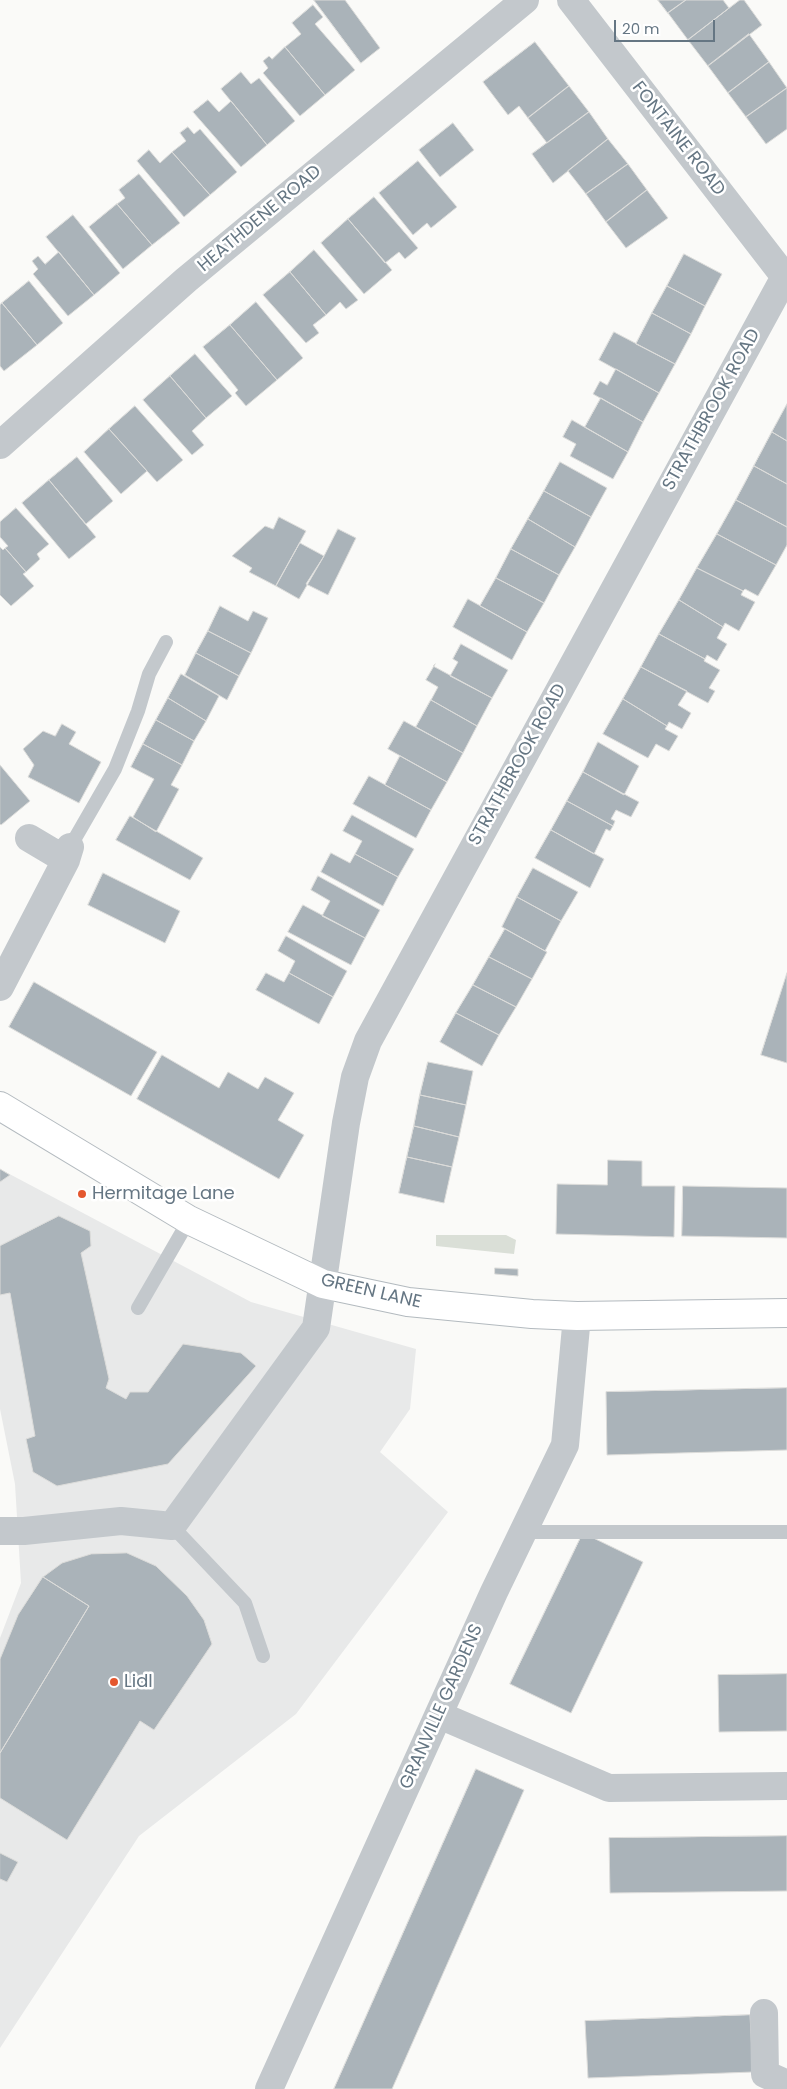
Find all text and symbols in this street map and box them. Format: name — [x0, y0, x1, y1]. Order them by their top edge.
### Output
scale bar — [617, 10, 718, 42]
text: 20 m — [622, 18, 660, 39]
street label: FONTAINE ROAD — [627, 78, 729, 200]
street label: HEATHDENE ROAD — [194, 161, 326, 277]
street label: STRATHBROOK ROAD — [659, 325, 765, 495]
street label: STRATHBROOK ROAD — [465, 680, 571, 850]
place label: Hermitage Lane — [92, 1183, 235, 1205]
marker: Hermitage Lane — [76, 1188, 88, 1200]
street label: GREEN LANE — [319, 1270, 423, 1314]
street label: GRANVILLE GARDENS — [396, 1621, 488, 1793]
place label: Lidl — [124, 1671, 153, 1693]
marker: Lidl — [108, 1676, 120, 1688]

